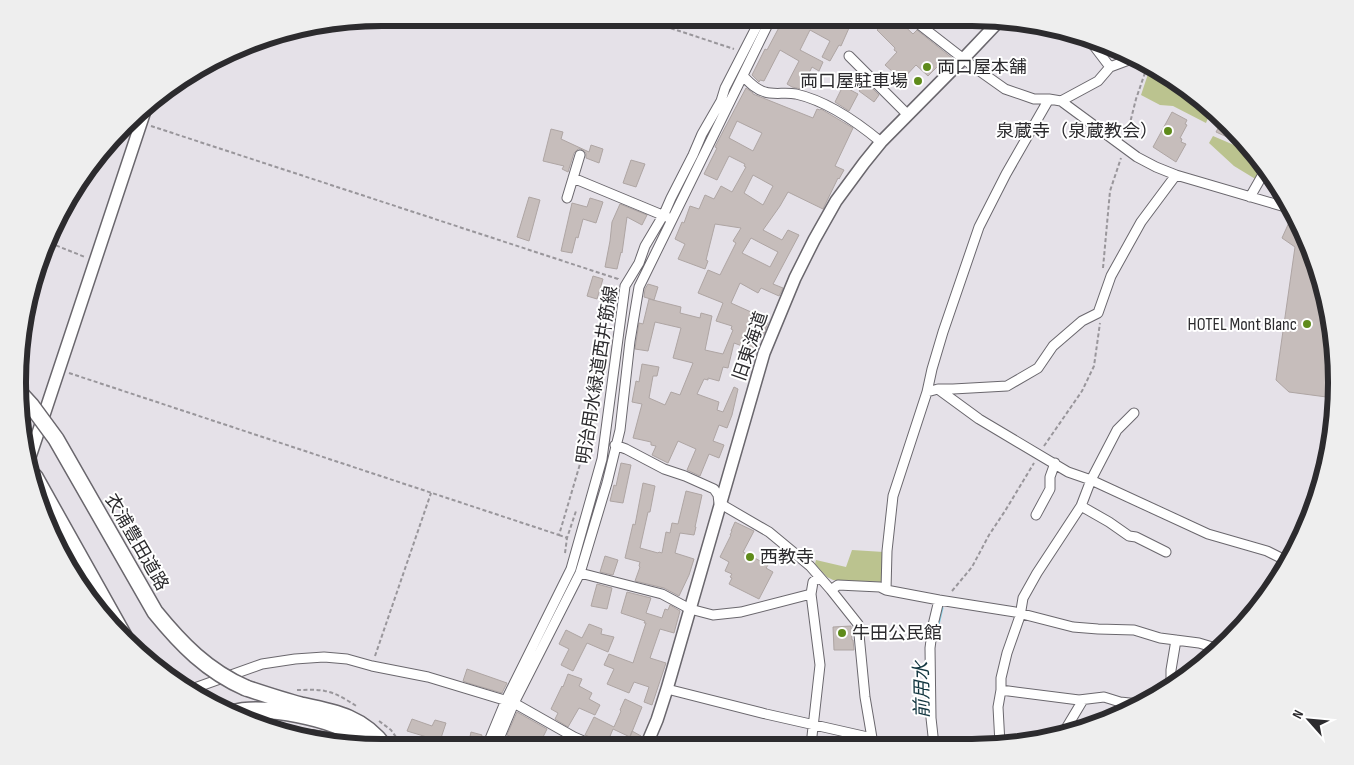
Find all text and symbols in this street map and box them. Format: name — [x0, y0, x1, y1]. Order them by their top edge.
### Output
place label: 両口屋本舗 — [937, 57, 1027, 78]
marker: 両口屋本舗 — [921, 61, 933, 73]
place label: 両口屋駐車場 — [800, 71, 908, 92]
marker: 両口屋駐車場 — [912, 75, 924, 87]
place label: 泉蔵寺（泉蔵教会） — [996, 121, 1158, 142]
marker: 泉蔵寺（泉蔵教会） — [1162, 125, 1174, 137]
street label: 明治用水緑道西井筋線 — [573, 285, 622, 466]
street label: 旧東海道 — [729, 309, 772, 384]
place label: HOTEL Mont Blanc — [1188, 314, 1297, 335]
marker: HOTEL Mont Blanc — [1301, 318, 1313, 330]
street label: 衣浦豊田道路 — [100, 490, 173, 594]
place label: 西教寺 — [760, 547, 814, 568]
marker: 西教寺 — [744, 551, 756, 563]
place label: 牛田公民館 — [852, 623, 942, 644]
marker: 牛田公民館 — [836, 627, 848, 639]
water label: 前用水 — [910, 659, 934, 719]
north arrow — [1284, 695, 1334, 745]
text: N — [1289, 707, 1307, 722]

